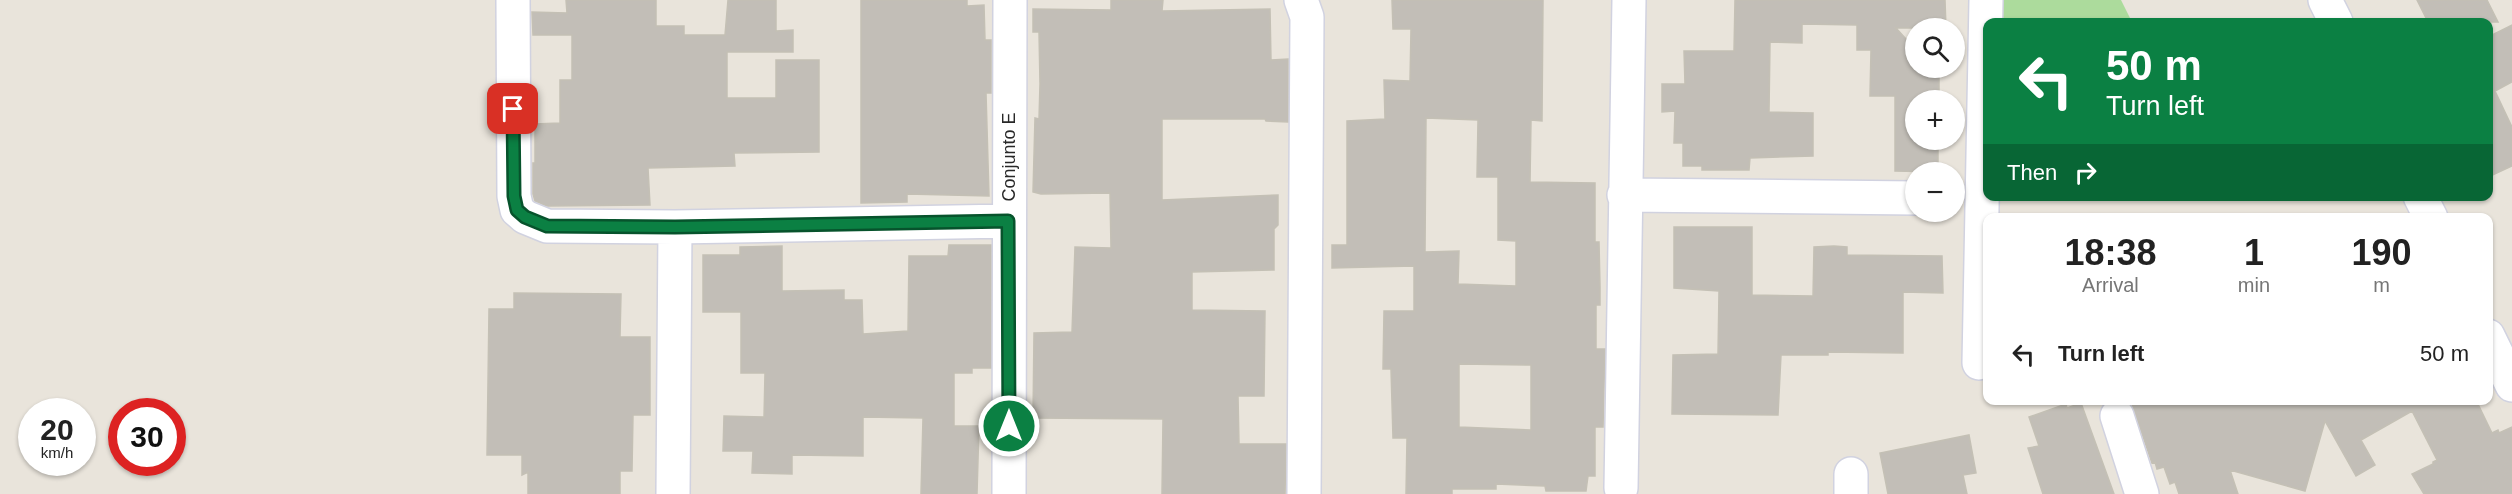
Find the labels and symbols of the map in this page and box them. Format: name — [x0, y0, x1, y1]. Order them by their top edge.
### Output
pin — [487, 83, 538, 134]
street label: Conjunto E — [999, 112, 1019, 202]
position arrow — [977, 394, 1041, 458]
speed limit sign: 30 — [108, 398, 186, 476]

